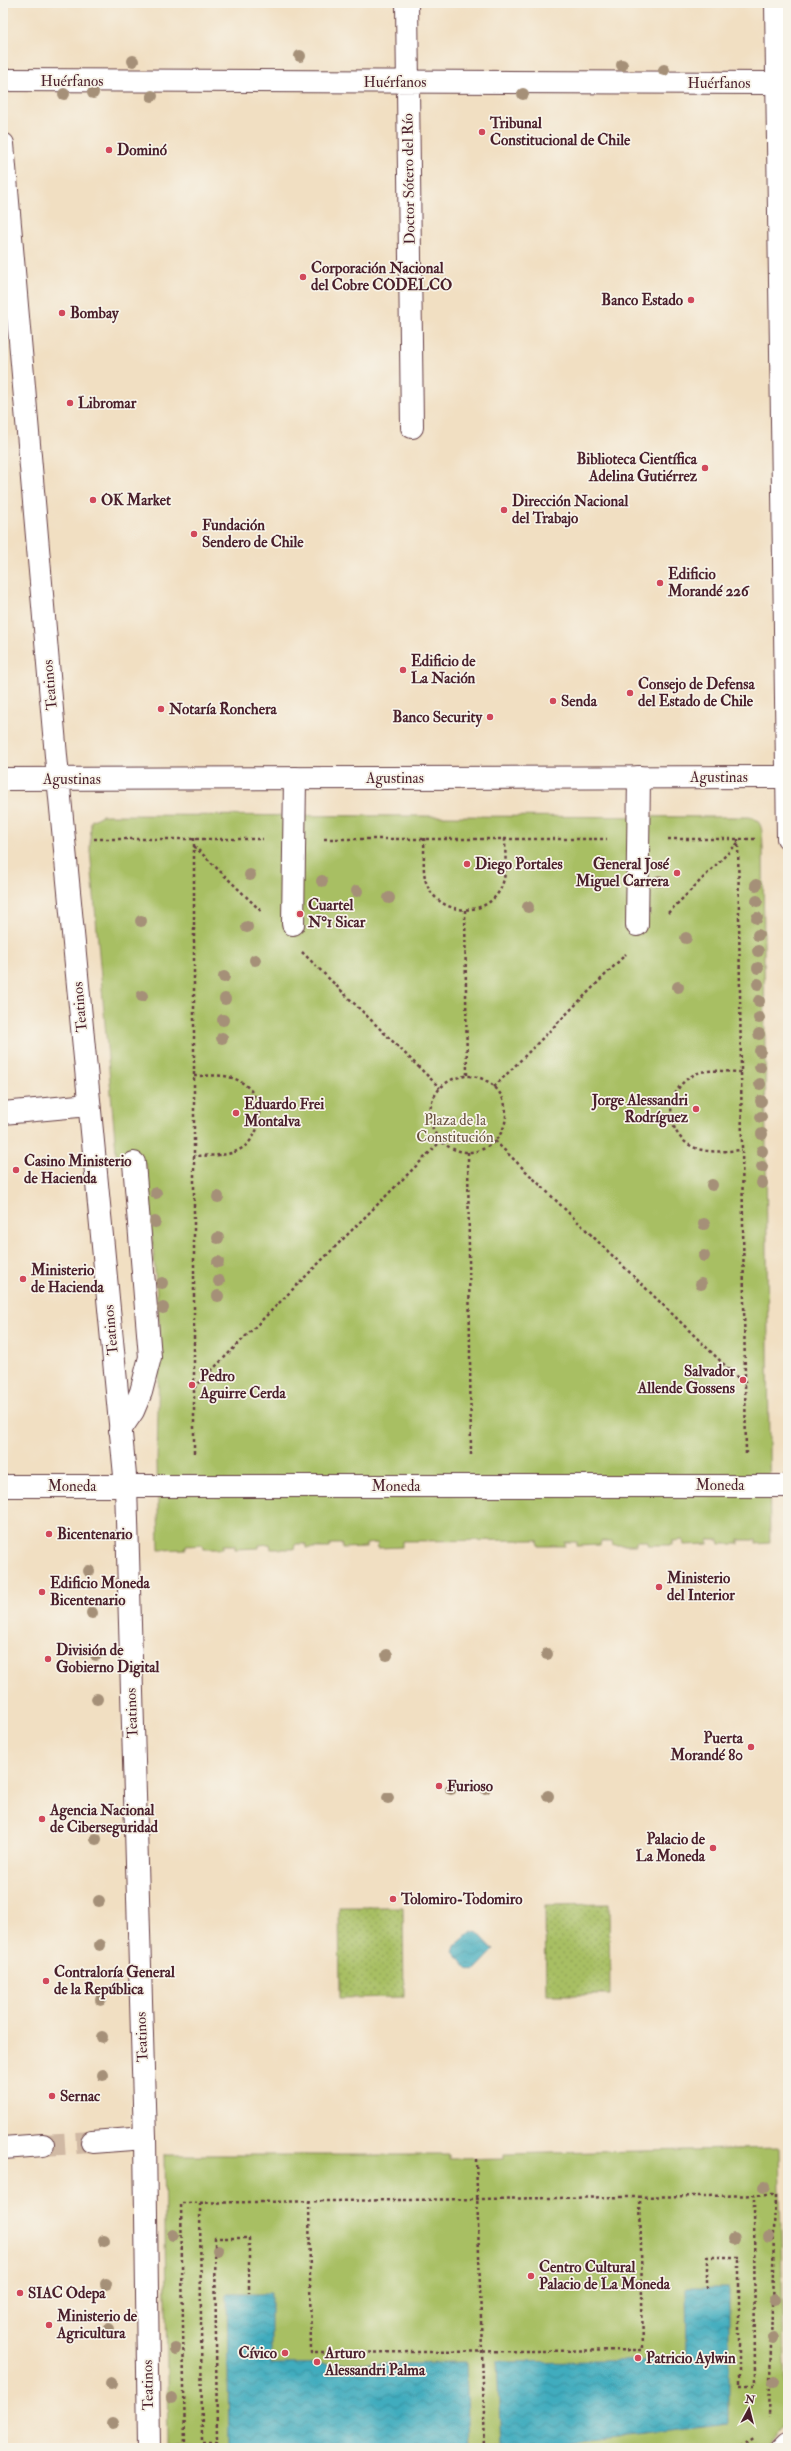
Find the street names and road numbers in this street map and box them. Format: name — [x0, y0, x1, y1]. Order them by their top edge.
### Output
street label: Huérfanos — [41, 72, 103, 91]
street label: Huérfanos — [364, 73, 426, 92]
street label: Huérfanos — [688, 74, 750, 93]
street label: Doctor Sótero del Río — [398, 113, 420, 245]
street label: Teatinos — [38, 659, 62, 711]
street label: Agustinas — [689, 768, 748, 787]
street label: Agustinas — [365, 769, 424, 788]
street label: Agustinas — [42, 770, 101, 789]
street label: Teatinos — [68, 981, 92, 1033]
street label: Teatinos — [99, 1304, 123, 1356]
street label: Moneda — [696, 1476, 745, 1495]
street label: Moneda — [48, 1477, 97, 1496]
street label: Moneda — [372, 1477, 421, 1496]
street label: Teatinos — [122, 1687, 142, 1739]
street label: Teatinos — [132, 2011, 152, 2063]
street label: Teatinos — [138, 2360, 158, 2410]

